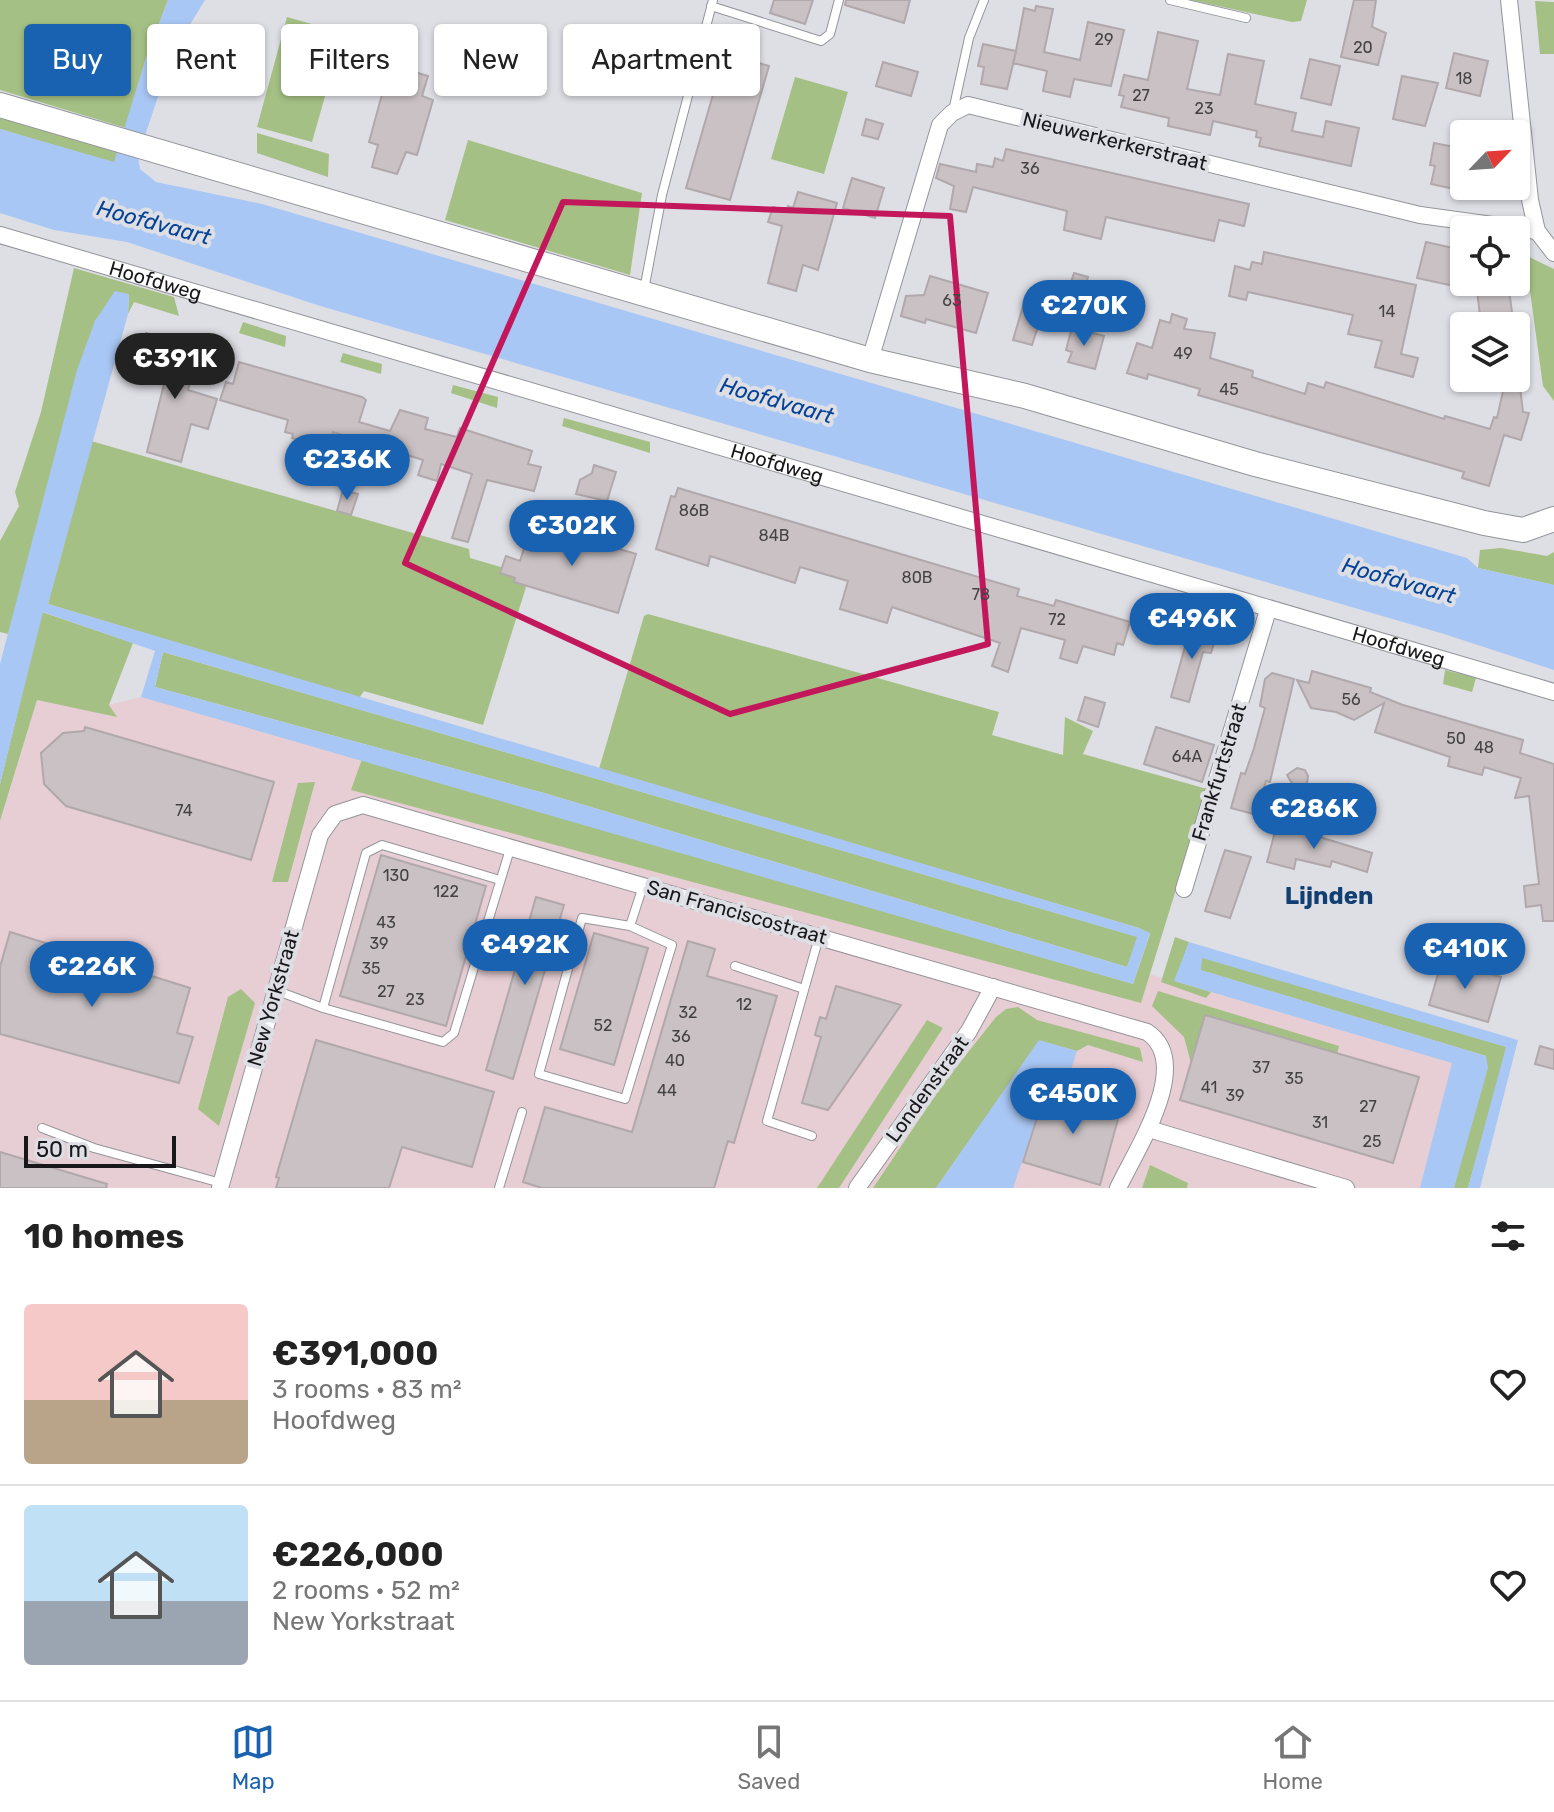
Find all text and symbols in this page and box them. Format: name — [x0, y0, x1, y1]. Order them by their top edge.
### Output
chip: Buy — [24, 24, 131, 96]
chip: Rent — [147, 24, 265, 96]
chip: Filters — [281, 24, 418, 96]
chip: New — [434, 24, 547, 96]
chip: Apartment — [563, 24, 760, 96]
house number: 29 — [1095, 30, 1113, 49]
house number: 20 — [1353, 38, 1373, 57]
house number: 18 — [1455, 69, 1473, 88]
house number: 27 — [1132, 86, 1150, 105]
house number: 23 — [1194, 99, 1214, 118]
street label: Nieuwerkerkerstraat — [1020, 106, 1210, 176]
north arrow — [1450, 120, 1530, 200]
map controls — [1450, 120, 1530, 392]
house number: 36 — [1020, 159, 1040, 178]
water label: Hoofdvaart — [94, 194, 214, 251]
button: locate — [1450, 216, 1530, 296]
street label: Hoofdweg — [106, 256, 205, 306]
pin: €270K — [1028, 280, 1140, 348]
text: €270K — [1040, 290, 1128, 321]
house number: 63 — [942, 291, 962, 310]
house number: 14 — [1379, 302, 1395, 321]
button: layers — [1450, 312, 1530, 392]
pin: €391K — [119, 333, 231, 401]
text: €391K — [133, 343, 217, 374]
house number: 49 — [1173, 344, 1193, 363]
water label: Hoofdvaart — [717, 371, 837, 430]
house number: 45 — [1219, 380, 1239, 399]
pin: €236K — [291, 434, 403, 502]
street label: Hoofdweg — [728, 439, 826, 489]
text: €236K — [303, 444, 391, 475]
pin: €302K — [516, 500, 628, 568]
house number: 86B — [679, 501, 709, 520]
text: €302K — [527, 510, 617, 541]
house number: 84B — [759, 526, 789, 545]
water label: Hoofdvaart — [1339, 551, 1459, 610]
house number: 80B — [901, 568, 933, 587]
house number: 78 — [972, 585, 990, 604]
pin: €496K — [1136, 593, 1248, 661]
text: €496K — [1148, 603, 1236, 634]
house number: 72 — [1048, 610, 1066, 629]
street label: Hoofdweg — [1350, 621, 1448, 671]
house number: 56 — [1341, 690, 1361, 709]
street label: Frankfurtstraat — [1187, 700, 1251, 844]
house number: 50 — [1446, 729, 1466, 748]
house number: 48 — [1474, 738, 1494, 757]
house number: 64A — [1172, 747, 1202, 766]
pin: €286K — [1258, 783, 1370, 851]
text: €286K — [1269, 793, 1359, 824]
house number: 74 — [175, 801, 193, 820]
house number: 130 — [383, 866, 409, 885]
street label: San Franciscostraat — [644, 875, 830, 949]
house number: 122 — [433, 882, 459, 901]
district label: Lijnden — [1285, 882, 1373, 910]
house number: 43 — [376, 913, 396, 932]
pin: €492K — [469, 919, 581, 987]
pin: €410K — [1409, 923, 1521, 991]
street label: New Yorkstraat — [242, 927, 304, 1069]
text: €492K — [481, 929, 569, 960]
text: €410K — [1422, 933, 1508, 964]
house number: 39 — [369, 934, 389, 953]
pin: €226K — [36, 941, 148, 1009]
text: €226K — [48, 951, 136, 982]
house number: 35 — [361, 959, 381, 978]
house number: 27 — [377, 982, 395, 1001]
house number: 23 — [405, 990, 425, 1009]
house number: 12 — [736, 995, 752, 1014]
house number: 32 — [678, 1003, 698, 1022]
house number: 52 — [594, 1016, 612, 1035]
house number: 36 — [671, 1027, 691, 1046]
street label: Londenstraat — [881, 1031, 974, 1147]
house number: 40 — [665, 1051, 685, 1070]
house number: 37 — [1252, 1058, 1270, 1077]
pin: €450K — [1017, 1068, 1129, 1136]
house number: 35 — [1284, 1069, 1304, 1088]
text: €450K — [1028, 1078, 1118, 1109]
house number: 41 — [1201, 1078, 1217, 1097]
house number: 44 — [657, 1081, 677, 1100]
house number: 39 — [1225, 1086, 1245, 1105]
house number: 27 — [1359, 1097, 1377, 1116]
house number: 31 — [1312, 1113, 1328, 1132]
scale bar — [24, 1132, 176, 1168]
house number: 25 — [1363, 1132, 1381, 1151]
text: 50 m — [36, 1136, 88, 1163]
icon: filters — [1486, 1214, 1530, 1258]
text: 10 homes — [24, 1216, 184, 1257]
text: €391,000 — [272, 1333, 438, 1374]
icon: home — [88, 1336, 184, 1432]
icon: heart — [1486, 1362, 1530, 1406]
text: 3 rooms · 83 m² — [272, 1374, 462, 1405]
text: Hoofdweg — [272, 1405, 396, 1436]
text: €226,000 — [272, 1534, 444, 1575]
icon: home — [88, 1537, 184, 1633]
icon: heart — [1486, 1563, 1530, 1607]
text: 2 rooms · 52 m² — [272, 1575, 460, 1606]
text: New Yorkstraat — [272, 1606, 455, 1637]
tab: Map — [231, 1720, 275, 1795]
tab: Saved — [737, 1720, 800, 1795]
tab: Home — [1263, 1720, 1323, 1795]

